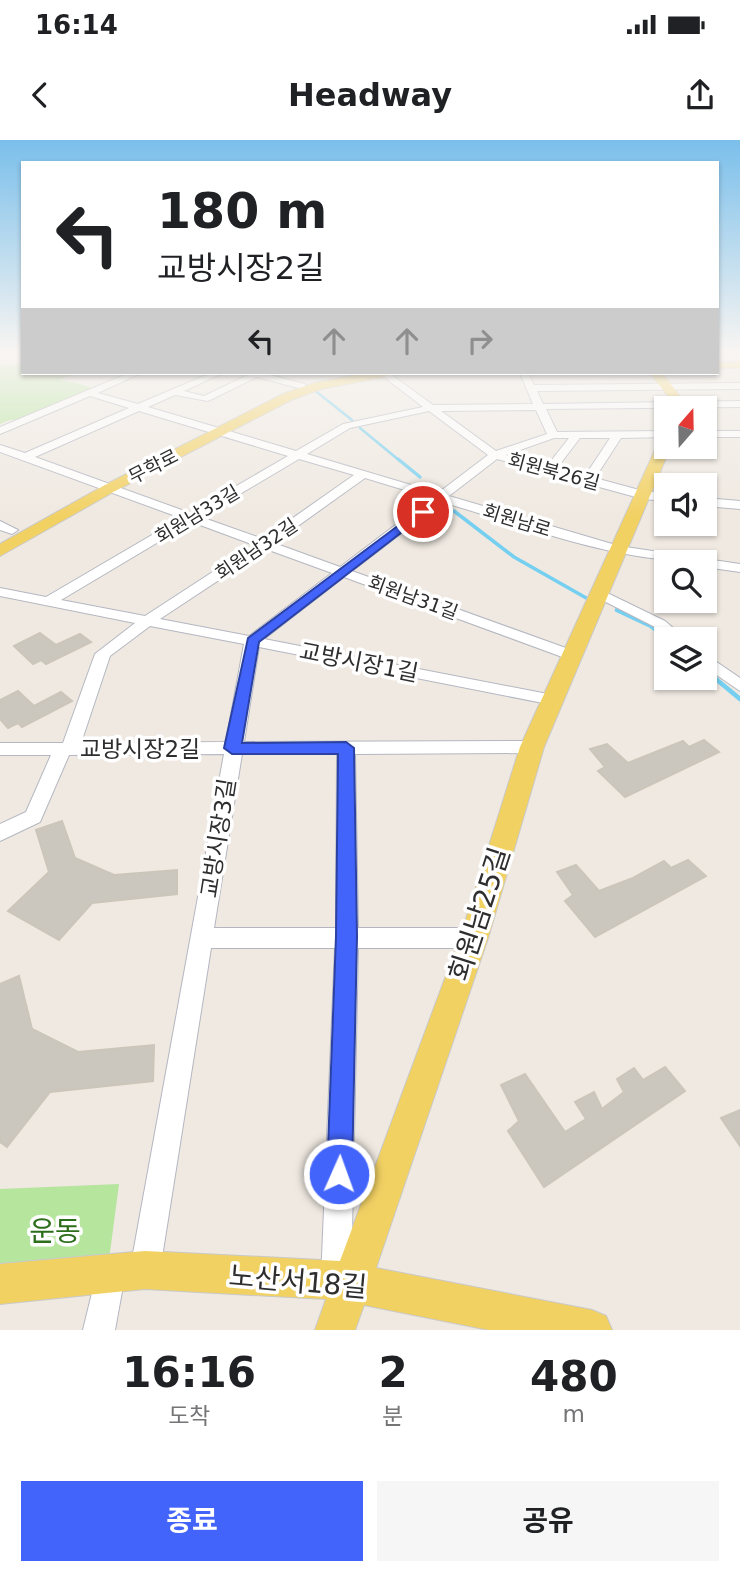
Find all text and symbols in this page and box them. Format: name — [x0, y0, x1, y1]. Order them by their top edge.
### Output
text: 16:14 — [35, 10, 118, 40]
icon: back — [21, 76, 59, 114]
text: Headway — [288, 76, 452, 114]
icon: share — [681, 76, 719, 114]
text: 180 m — [157, 183, 327, 240]
icon: left — [42, 189, 133, 280]
text: 교방시장2길 — [157, 249, 325, 287]
icon: left — [242, 322, 280, 360]
icon: ahead — [315, 322, 353, 360]
icon: ahead — [388, 322, 426, 360]
icon: right — [461, 322, 499, 360]
north arrow — [654, 396, 718, 458]
map controls — [654, 396, 717, 690]
street label: 무학로 — [125, 444, 181, 488]
street label: 회원북26길 — [506, 448, 602, 494]
button: sound — [654, 473, 717, 536]
street label: 회원남33길 — [151, 480, 243, 548]
pin — [393, 482, 453, 542]
icon: arrive — [404, 493, 442, 531]
street label: 회원남로 — [480, 499, 554, 541]
street label: 회원남32길 — [211, 514, 301, 584]
button: search — [654, 550, 717, 613]
street label: 회원남31길 — [365, 571, 461, 623]
button: layers — [654, 627, 717, 690]
street label: 교방시장1길 — [297, 638, 421, 686]
street label: 교방시장2길 — [80, 736, 200, 762]
street label: 교방시장3길 — [196, 776, 240, 900]
street label: 회원남25길 — [442, 843, 517, 985]
position arrow — [302, 1137, 376, 1211]
park label: 운동 — [29, 1215, 81, 1248]
street label: 노산서18길 — [227, 1259, 368, 1304]
text: 16:16 — [122, 1348, 256, 1397]
text: 2 — [378, 1348, 408, 1397]
text: 480 — [530, 1352, 618, 1401]
text: m — [563, 1401, 585, 1427]
text: 도착 — [168, 1403, 210, 1429]
text: 분 — [382, 1403, 404, 1429]
button: 종료 — [21, 1481, 363, 1561]
button: 공유 — [377, 1481, 719, 1561]

